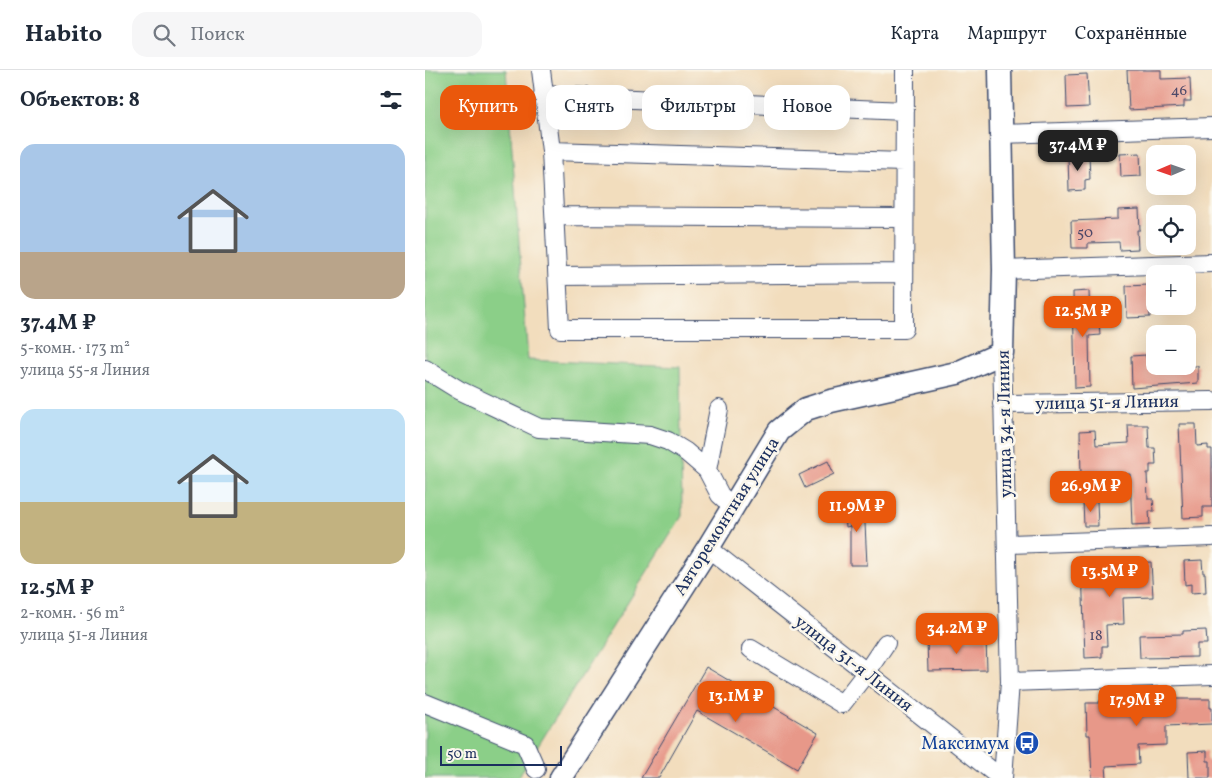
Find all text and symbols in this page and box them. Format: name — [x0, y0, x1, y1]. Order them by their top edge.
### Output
search box — [132, 12, 482, 57]
text: Habito — [25, 18, 102, 52]
icon: search — [150, 21, 178, 49]
text: Поиск — [190, 22, 245, 48]
text: Карта — [890, 22, 939, 47]
text: Маршрут — [967, 22, 1047, 47]
text: Сохранённые — [1075, 22, 1187, 47]
house number: 46 — [1171, 81, 1187, 102]
chip: Купить — [440, 85, 536, 130]
chip: Снять — [546, 85, 632, 130]
chip: Фильтры — [642, 85, 754, 130]
chip: Новое — [764, 85, 850, 130]
text: Объектов: 8 — [20, 86, 140, 115]
icon: filters — [377, 86, 405, 114]
pin: 37.4M ₽ — [1032, 129, 1124, 172]
text: 37.4M ₽ — [1049, 135, 1107, 157]
north arrow — [1146, 145, 1196, 195]
map controls — [1146, 145, 1196, 375]
icon: home — [168, 176, 258, 266]
button: locate — [1146, 205, 1196, 255]
house number: 50 — [1077, 223, 1093, 244]
button: + — [1146, 265, 1196, 315]
pin: 12.5M ₽ — [1037, 296, 1129, 338]
text: 12.5M ₽ — [1055, 301, 1111, 323]
text: 37.4M ₽ — [20, 309, 96, 338]
button: − — [1146, 325, 1196, 375]
text: 5-комн. · 173 m² — [20, 338, 130, 360]
street label: улица 34-я Линия — [992, 350, 1019, 498]
text: улица 55-я Линия — [20, 360, 150, 382]
street label: улица 51-я Линия — [1035, 390, 1179, 417]
street label: Авторемонтная улица — [668, 433, 786, 601]
icon: home — [168, 441, 258, 531]
pin: 26.9M ₽ — [1045, 470, 1137, 513]
text: 26.9M ₽ — [1061, 476, 1121, 498]
pin: 11.9M ₽ — [811, 490, 903, 533]
text: 11.9M ₽ — [829, 496, 885, 518]
pin: 13.5M ₽ — [1064, 556, 1156, 598]
text: 13.5M ₽ — [1082, 561, 1138, 583]
text: 12.5M ₽ — [20, 574, 94, 603]
text: 2-комн. · 56 m² — [20, 603, 125, 625]
street label: улица 31-я Линия — [789, 610, 918, 718]
pin: 34.2M ₽ — [911, 612, 1003, 655]
text: 34.2M ₽ — [927, 618, 987, 640]
text: улица 51-я Линия — [20, 625, 148, 647]
house number: 18 — [1089, 626, 1103, 647]
pin: 13.1M ₽ — [690, 680, 782, 723]
pin: 17.9M ₽ — [1091, 684, 1183, 727]
text: 13.1M ₽ — [708, 686, 764, 708]
text: 17.9M ₽ — [1109, 690, 1165, 712]
bus stop icon: Максимум — [1014, 730, 1040, 756]
place label: Максимум — [921, 732, 1009, 757]
scale bar — [440, 743, 563, 766]
text: 50 m — [447, 745, 477, 764]

